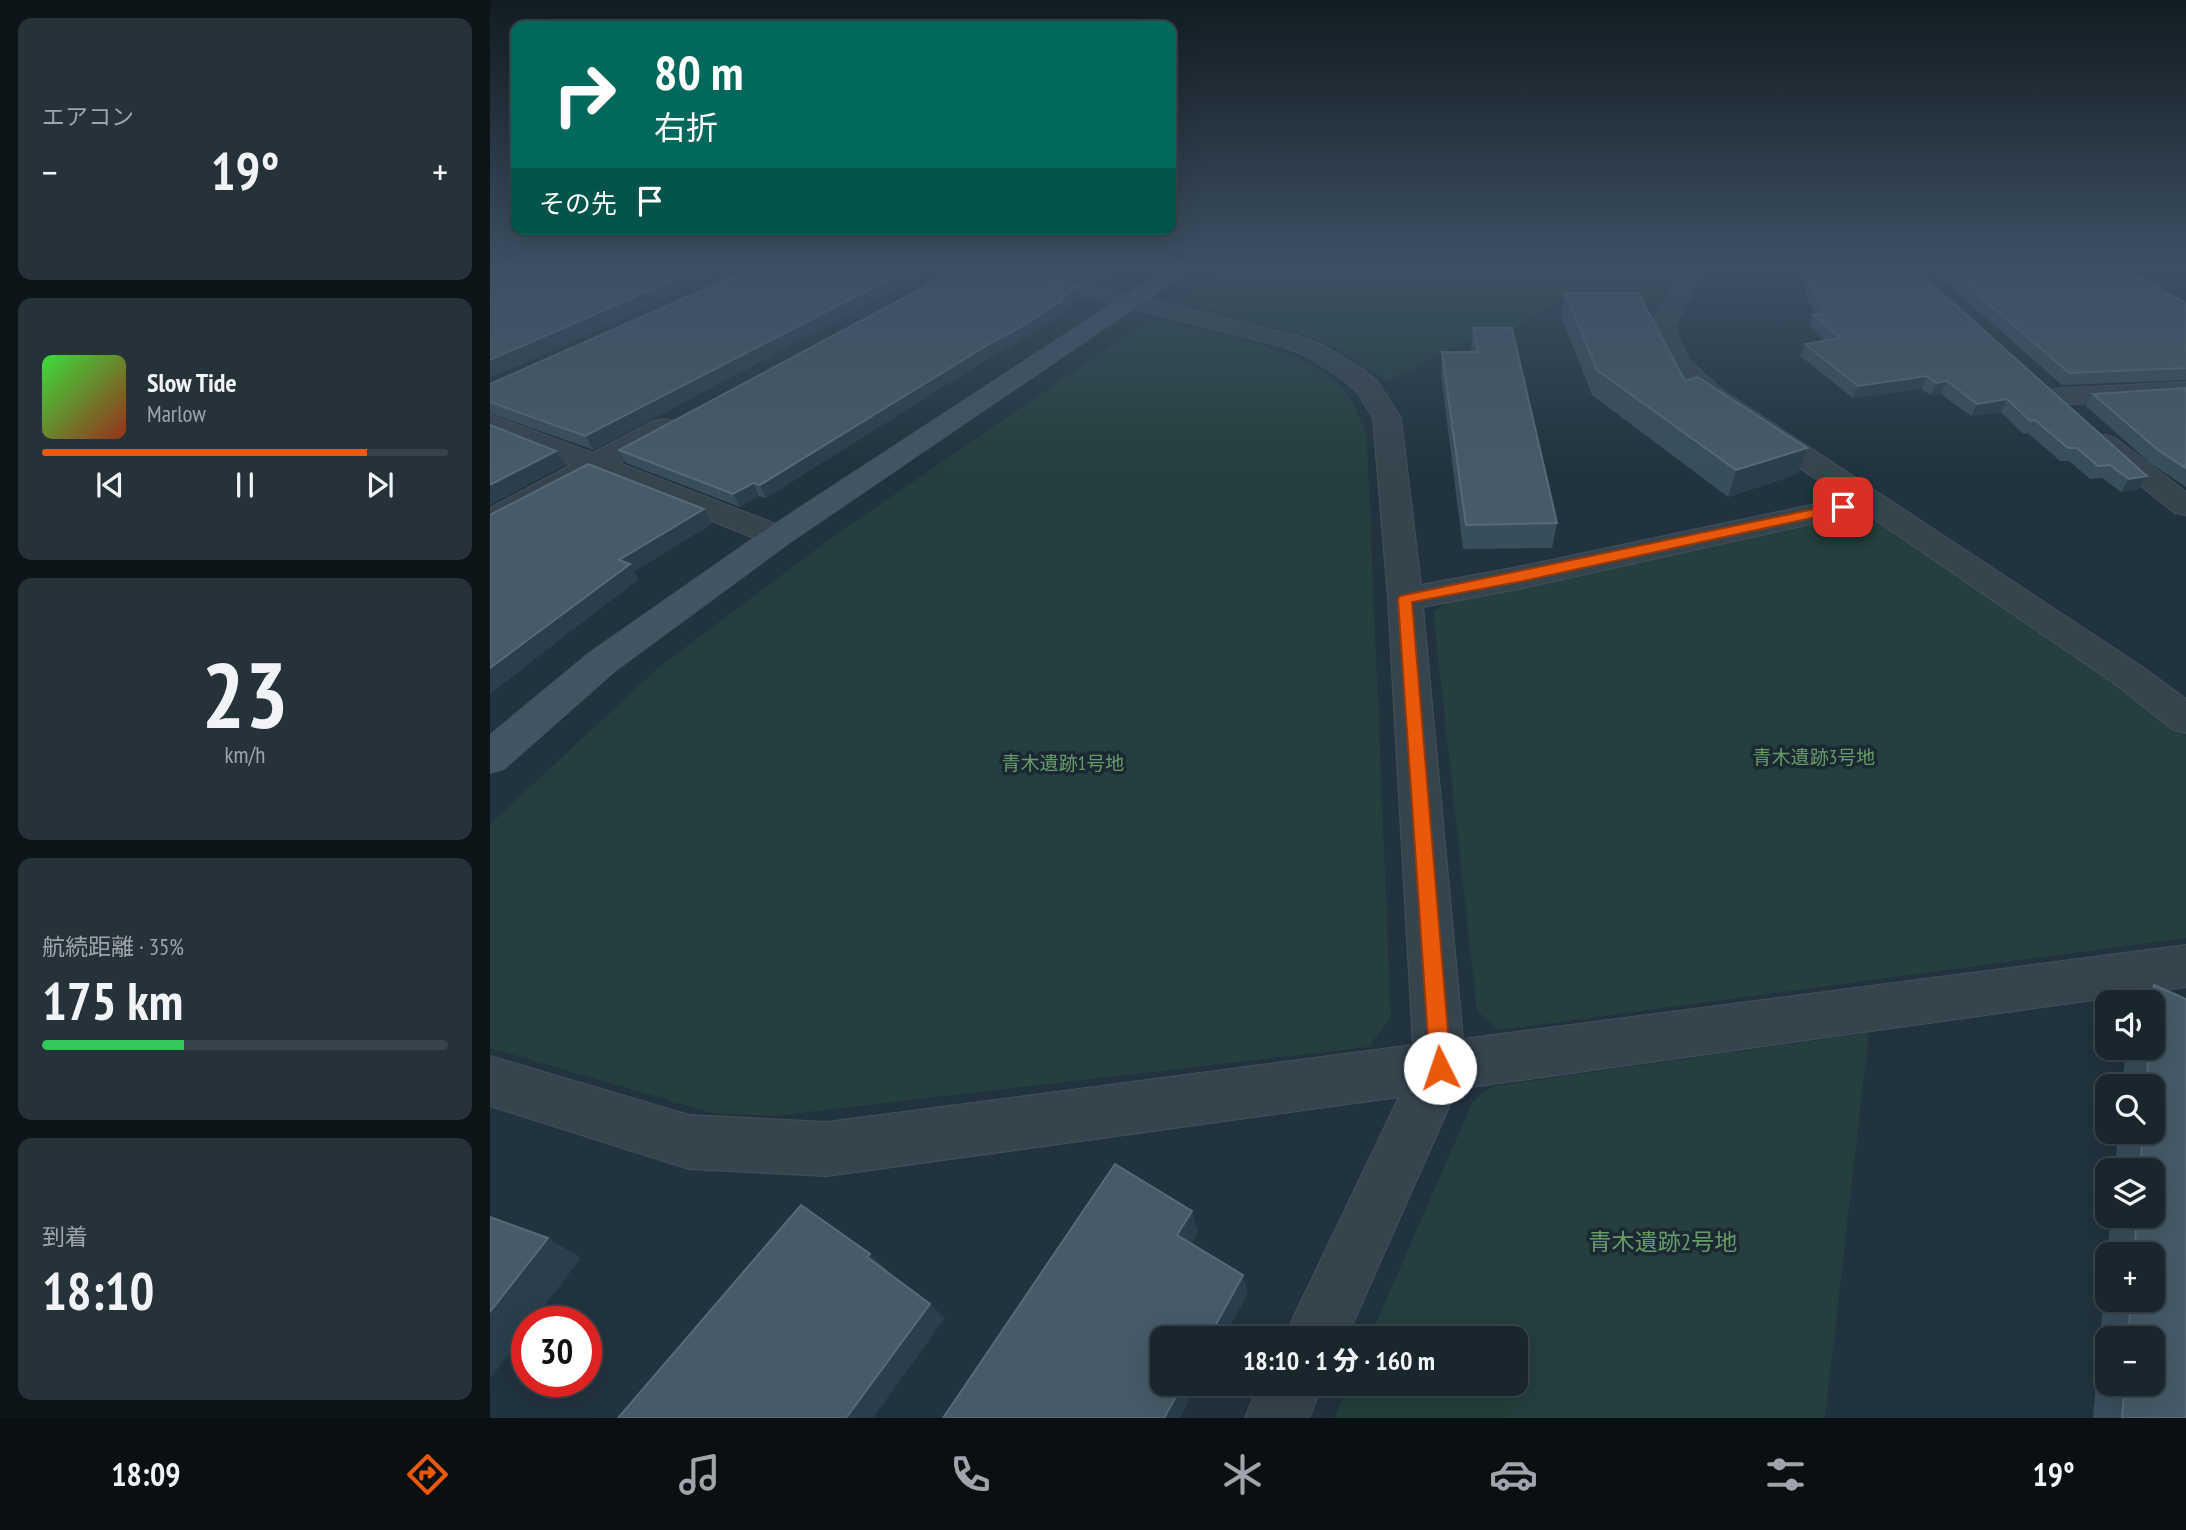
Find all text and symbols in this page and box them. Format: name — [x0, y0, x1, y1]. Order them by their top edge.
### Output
text: 80 m — [654, 40, 743, 104]
icon: right — [539, 49, 630, 140]
text: エアコン — [42, 102, 134, 131]
text: 右折 — [654, 106, 718, 148]
text: 19° — [211, 137, 279, 204]
text: − — [42, 147, 58, 196]
text: + — [432, 147, 448, 196]
icon: arrive — [631, 182, 669, 220]
text: その先 — [539, 187, 617, 220]
text: Slow Tide — [147, 366, 237, 399]
text: Marlow — [147, 399, 206, 428]
icon: previous — [91, 466, 129, 504]
icon: pause — [226, 466, 264, 504]
icon: next — [361, 466, 399, 504]
pin — [1813, 477, 1873, 537]
icon: arrive — [1824, 488, 1862, 526]
text: 23 — [202, 635, 289, 753]
text: km/h — [225, 740, 265, 769]
park label: 青木遺跡3号地 — [1753, 745, 1875, 769]
park label: 青木遺跡1号地 — [1002, 751, 1124, 775]
text: 航続距離 · 35% — [42, 932, 184, 961]
text: 175 km — [42, 967, 183, 1034]
map controls — [2095, 990, 2165, 1396]
button: sound — [2095, 990, 2165, 1060]
position arrow — [1403, 1031, 1477, 1105]
button: search — [2095, 1074, 2165, 1144]
button: layers — [2095, 1158, 2165, 1228]
text: 到着 — [42, 1222, 88, 1251]
park label: 青木遺跡2号地 — [1589, 1227, 1737, 1256]
button: + — [2095, 1242, 2165, 1312]
text: 18:10 — [42, 1257, 154, 1324]
speed limit sign: 30 — [511, 1306, 602, 1397]
button: − — [2095, 1326, 2165, 1396]
text: 18:10 · 1 分 · 160 m — [1243, 1344, 1435, 1377]
icon: directions — [403, 1450, 452, 1499]
icon: music — [675, 1450, 724, 1499]
icon: phone — [946, 1450, 995, 1499]
icon: climate — [1218, 1450, 1267, 1499]
icon: car — [1489, 1450, 1538, 1499]
icon: filters — [1761, 1450, 1810, 1499]
text: 18:09 — [111, 1453, 181, 1495]
text: 19° — [2032, 1453, 2075, 1495]

